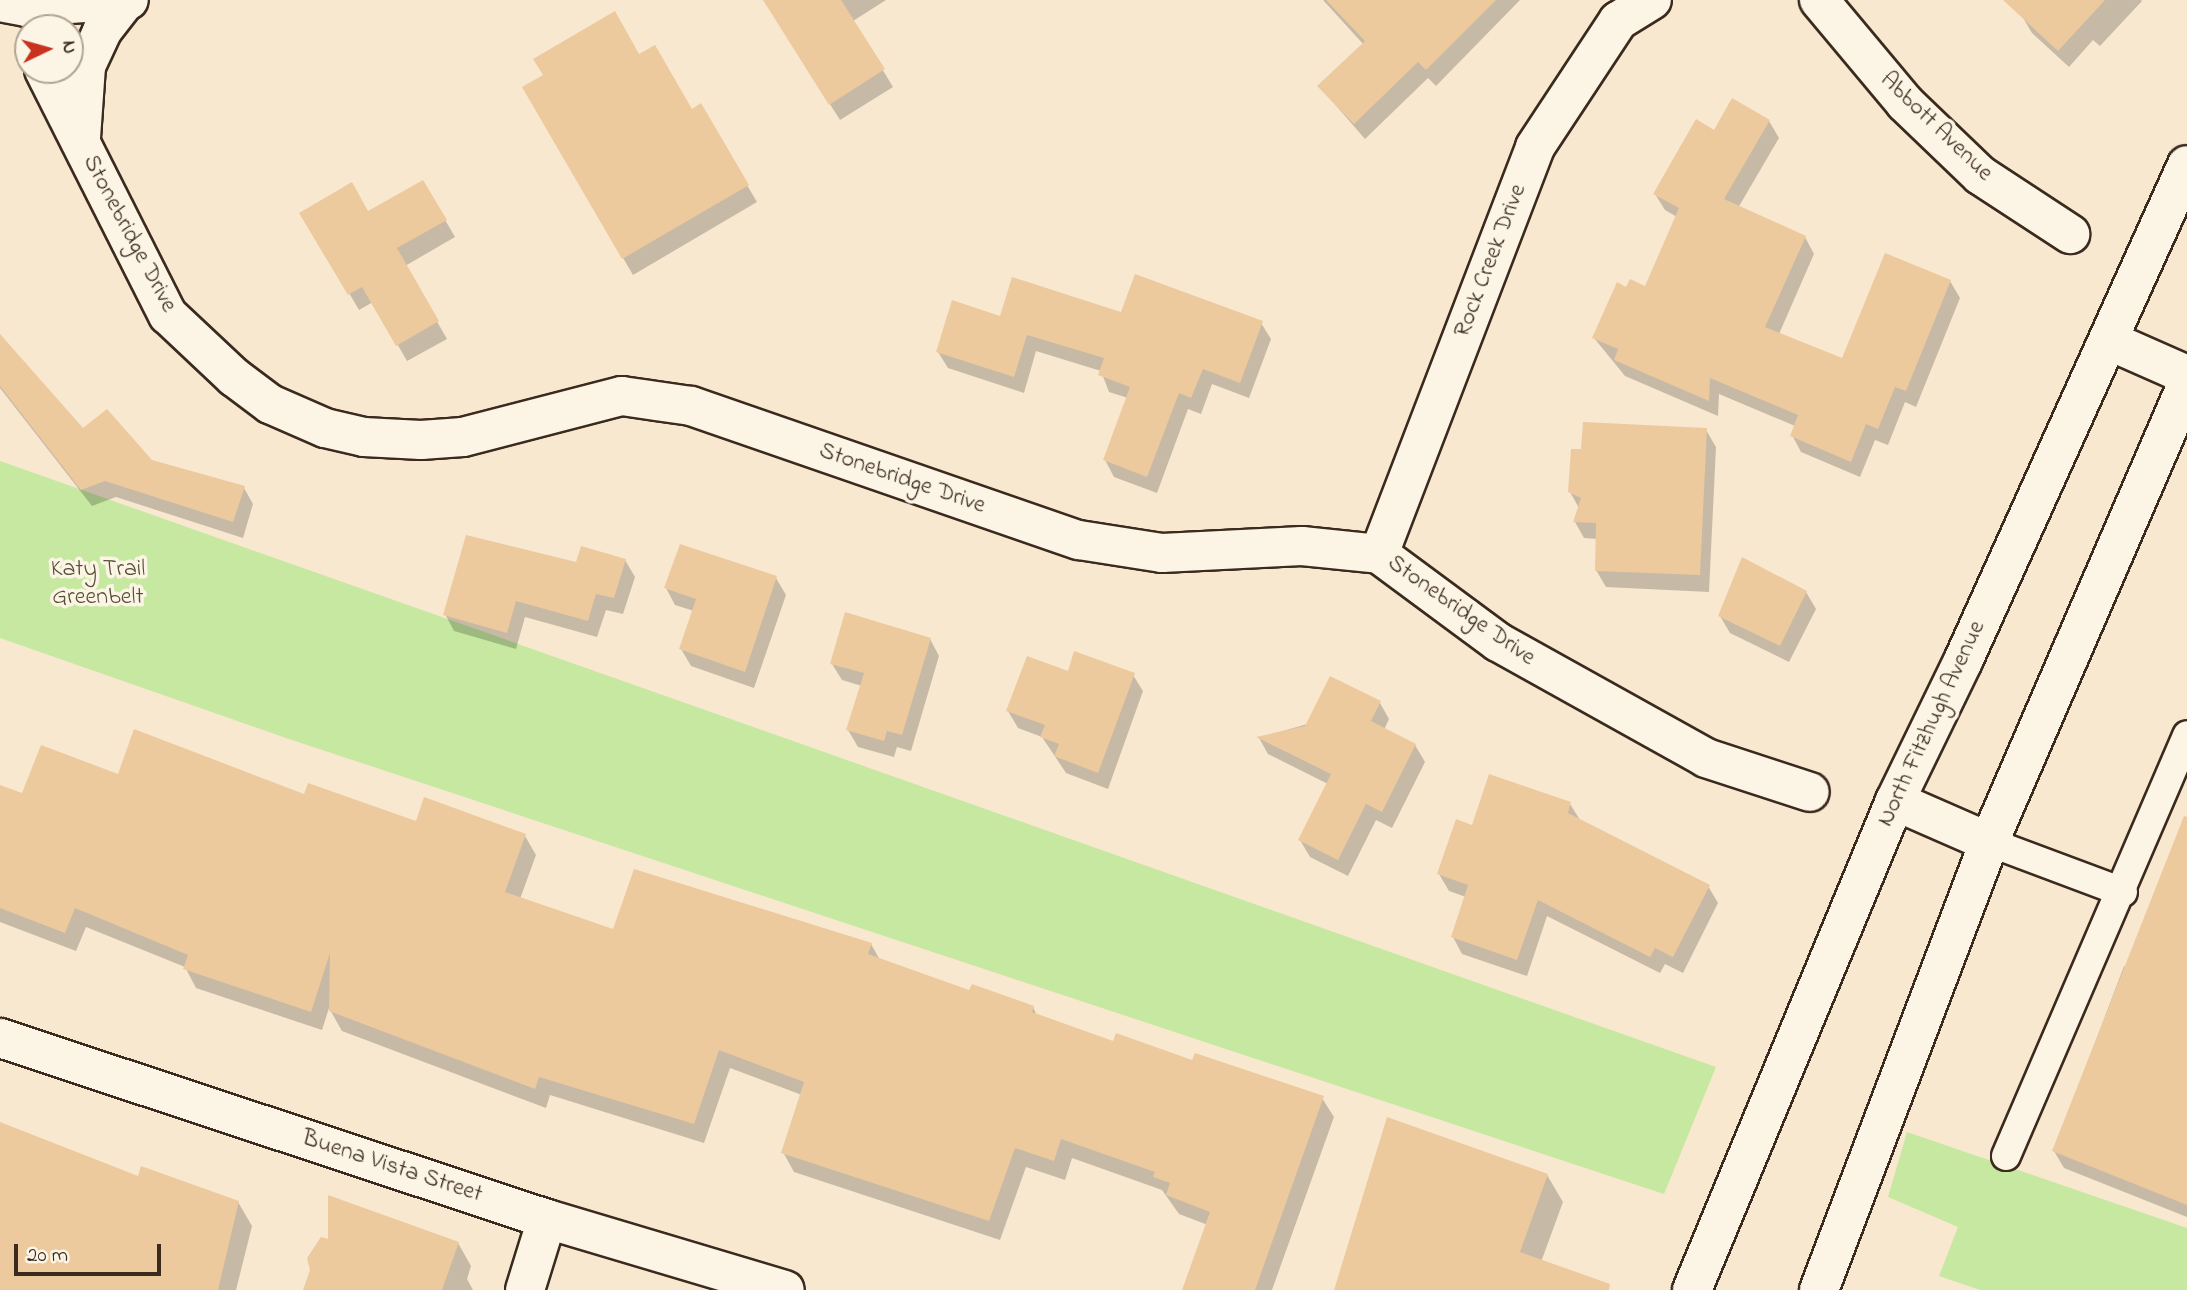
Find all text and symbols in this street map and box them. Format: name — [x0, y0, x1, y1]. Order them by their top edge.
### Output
north arrow — [14, 14, 84, 84]
text: N — [54, 40, 82, 55]
street label: Abbott Avenue — [1874, 66, 1998, 188]
street label: Stonebridge Drive — [75, 150, 183, 318]
street label: Rock Creek Drive — [1449, 180, 1533, 342]
street label: Stonebridge Drive — [815, 437, 989, 521]
street label: Stonebridge Drive — [1381, 549, 1541, 673]
park label: Katy Trail Greenbelt — [51, 556, 145, 612]
street label: North Fitzhugh Avenue — [1872, 617, 1992, 831]
street label: Buena Vista Street — [298, 1124, 486, 1210]
scale bar — [18, 1230, 164, 1274]
text: 20 m — [27, 1241, 68, 1271]

